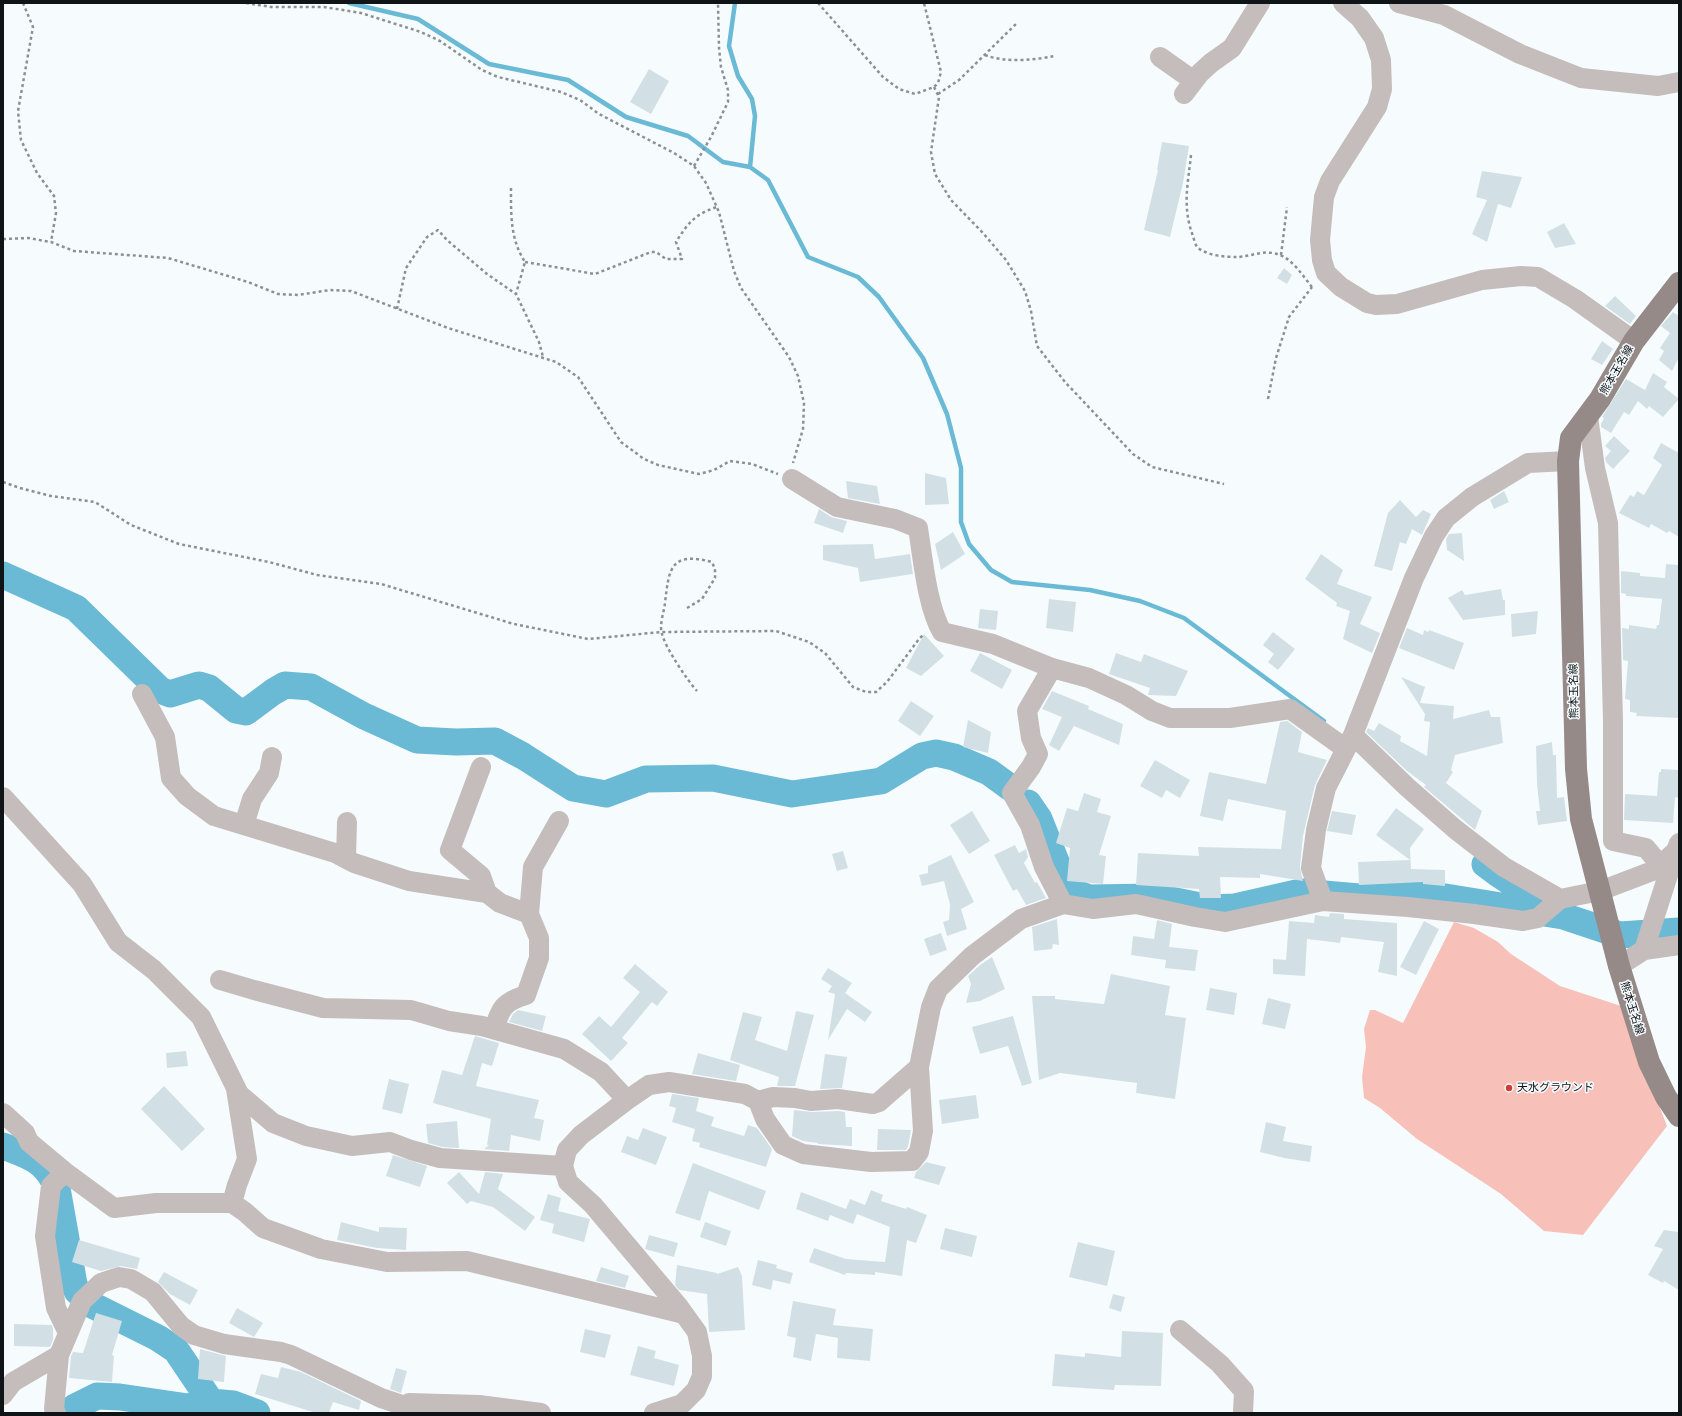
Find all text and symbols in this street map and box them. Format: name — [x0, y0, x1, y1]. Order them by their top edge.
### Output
street label: 熊本玉名線 — [1598, 343, 1636, 397]
street label: 熊本玉名線 — [1567, 663, 1581, 719]
street label: 熊本玉名線 — [1618, 980, 1646, 1036]
place label: 天水グラウンド — [1517, 1081, 1594, 1095]
marker: 天水グラウンド — [1504, 1083, 1514, 1093]

